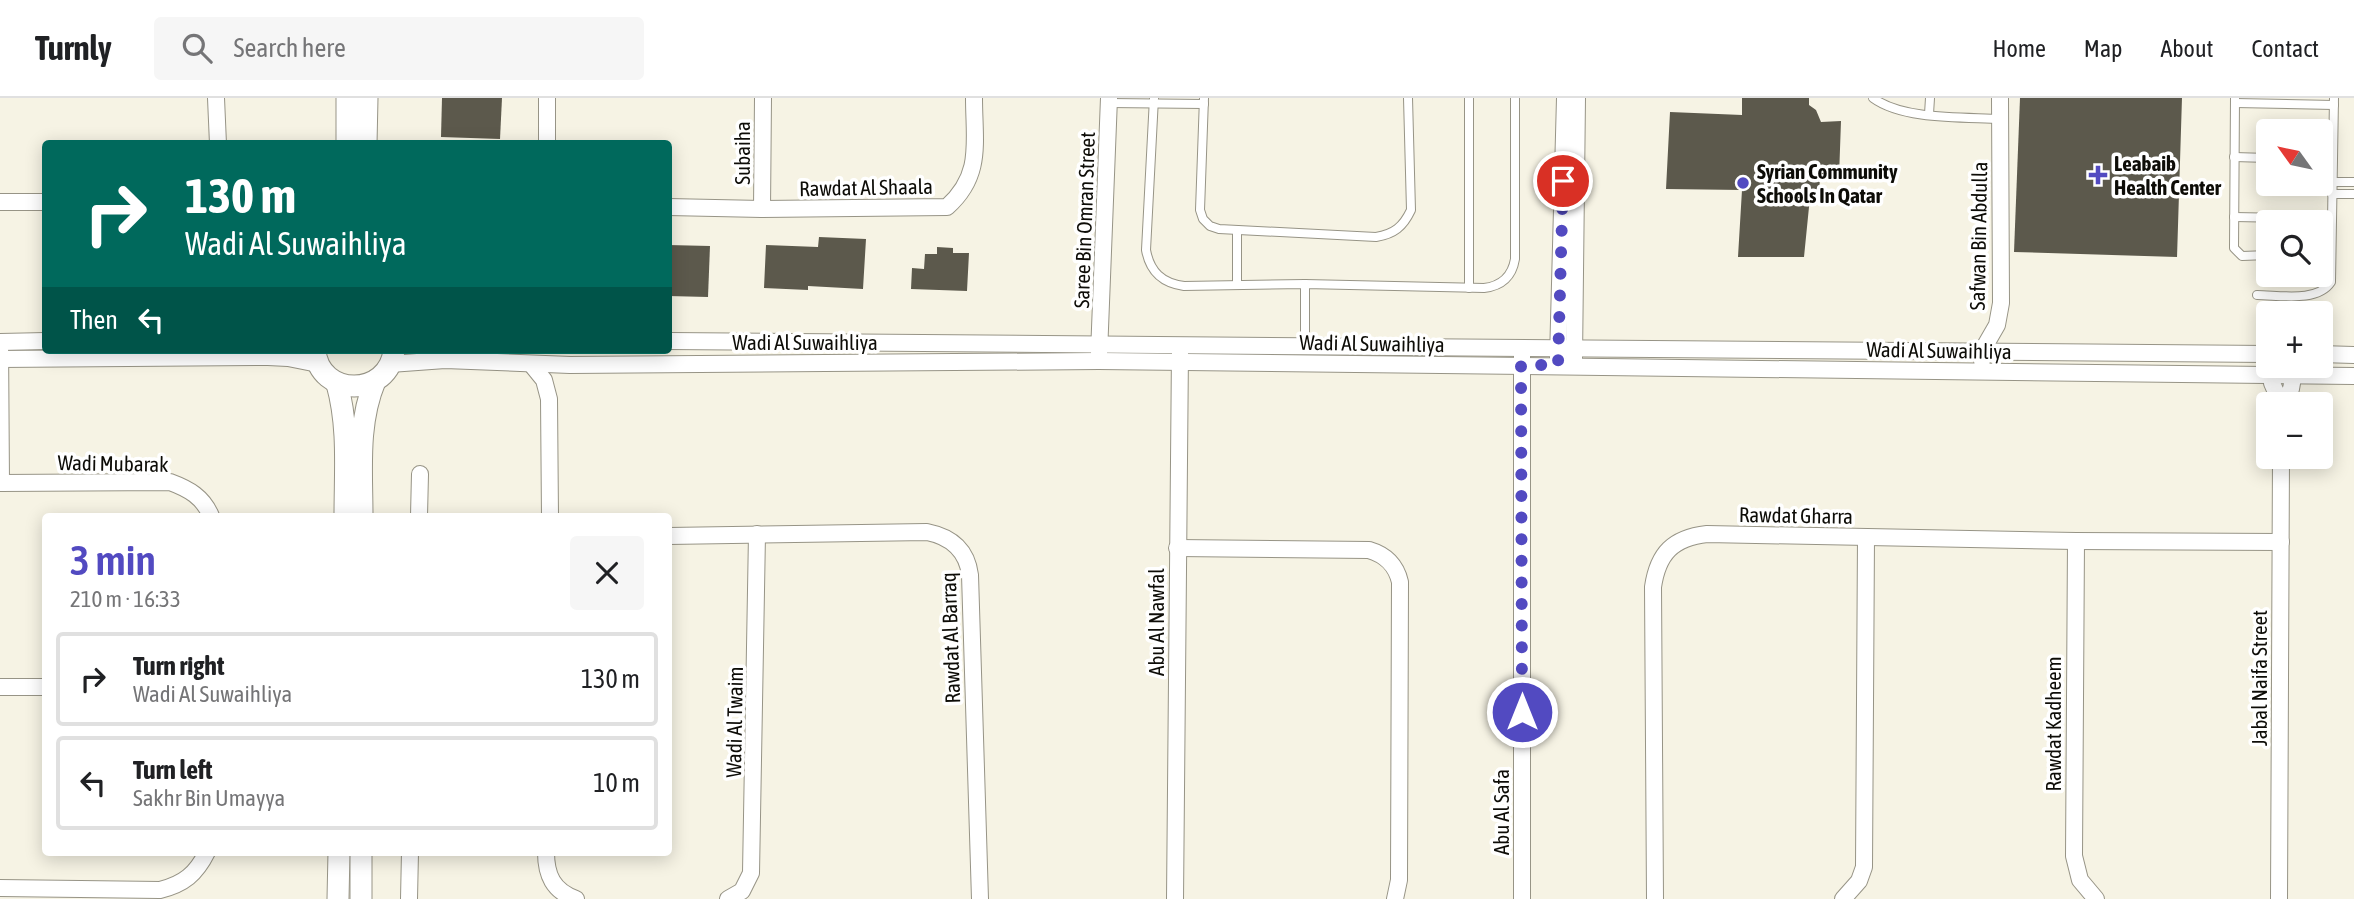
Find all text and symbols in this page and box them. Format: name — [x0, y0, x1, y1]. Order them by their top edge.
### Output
search box — [154, 17, 644, 80]
text: Turnly — [35, 29, 112, 67]
icon: search — [178, 29, 216, 67]
text: Search here — [234, 33, 346, 63]
text: Home — [1992, 35, 2046, 62]
text: Map — [2084, 35, 2122, 62]
text: About — [2160, 35, 2213, 62]
text: Contact — [2251, 35, 2319, 62]
north arrow — [2256, 119, 2333, 196]
map controls — [2256, 119, 2333, 469]
street label: Subaiha — [730, 121, 754, 185]
street label: Saree Bin Omran Street — [1069, 131, 1099, 309]
pin — [1533, 151, 1593, 211]
place label: Leabaib Health Center — [2114, 151, 2222, 199]
place label: Syrian Community Schools In Qatar — [1757, 159, 1898, 207]
street label: Safwan Bin Abdulla — [1965, 161, 1991, 311]
icon: arrive — [1544, 162, 1582, 200]
marker: Leabaib Health Center — [2088, 165, 2108, 185]
text: 130 m — [185, 167, 296, 223]
icon: right — [70, 168, 161, 259]
street label: Rawdat Al Shaala — [799, 174, 933, 200]
marker: Syrian Community Schools In Qatar — [1735, 175, 1751, 191]
button: search — [2256, 210, 2333, 287]
text: Wadi Al Suwaihliya — [185, 225, 407, 262]
icon: left — [132, 301, 170, 339]
button: + — [2256, 301, 2333, 378]
text: Then — [70, 305, 118, 335]
street label: Wadi Al Suwaihliya — [732, 330, 878, 354]
street label: Wadi Al Suwaihliya — [1299, 330, 1445, 356]
street label: Wadi Al Suwaihliya — [1866, 337, 2012, 363]
button: − — [2256, 392, 2333, 469]
street label: Wadi Mubarak — [57, 450, 169, 476]
street label: Rawdat Gharra — [1739, 502, 1853, 528]
text: 3 min — [70, 536, 156, 584]
button: close — [570, 536, 644, 610]
street label: Abu Al Nawfal — [1144, 568, 1168, 676]
street label: Rawdat Al Barraq — [936, 572, 964, 704]
text: 210 m · 16:33 — [70, 586, 181, 612]
street label: Jabal Naifa Street — [2247, 610, 2271, 746]
text: Turn right — [133, 651, 224, 681]
street label: Rawdat Kadheem — [2041, 656, 2065, 792]
icon: right — [74, 660, 112, 698]
text: 130 m — [581, 664, 640, 694]
street label: Wadi Al Twaim — [721, 666, 747, 778]
position arrow — [1485, 675, 1559, 749]
text: Wadi Al Suwaihliya — [133, 681, 292, 707]
text: Turn left — [133, 755, 213, 785]
icon: left — [74, 764, 112, 802]
text: 10 m — [593, 768, 640, 798]
street label: Abu Al Safa — [1489, 769, 1513, 855]
text: Sakhr Bin Umayya — [133, 785, 285, 811]

